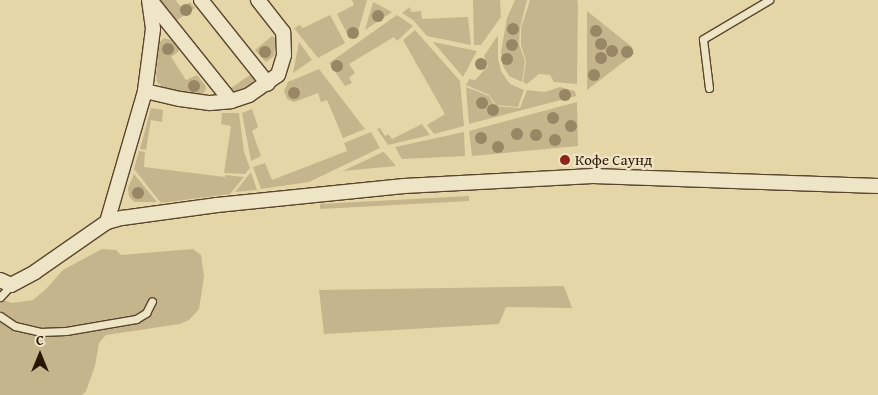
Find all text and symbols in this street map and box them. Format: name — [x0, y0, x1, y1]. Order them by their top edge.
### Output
place label: Кофе Саунд — [575, 151, 652, 169]
marker: Кофе Саунд — [559, 154, 571, 166]
north arrow — [15, 330, 65, 380]
text: С — [36, 330, 44, 350]

